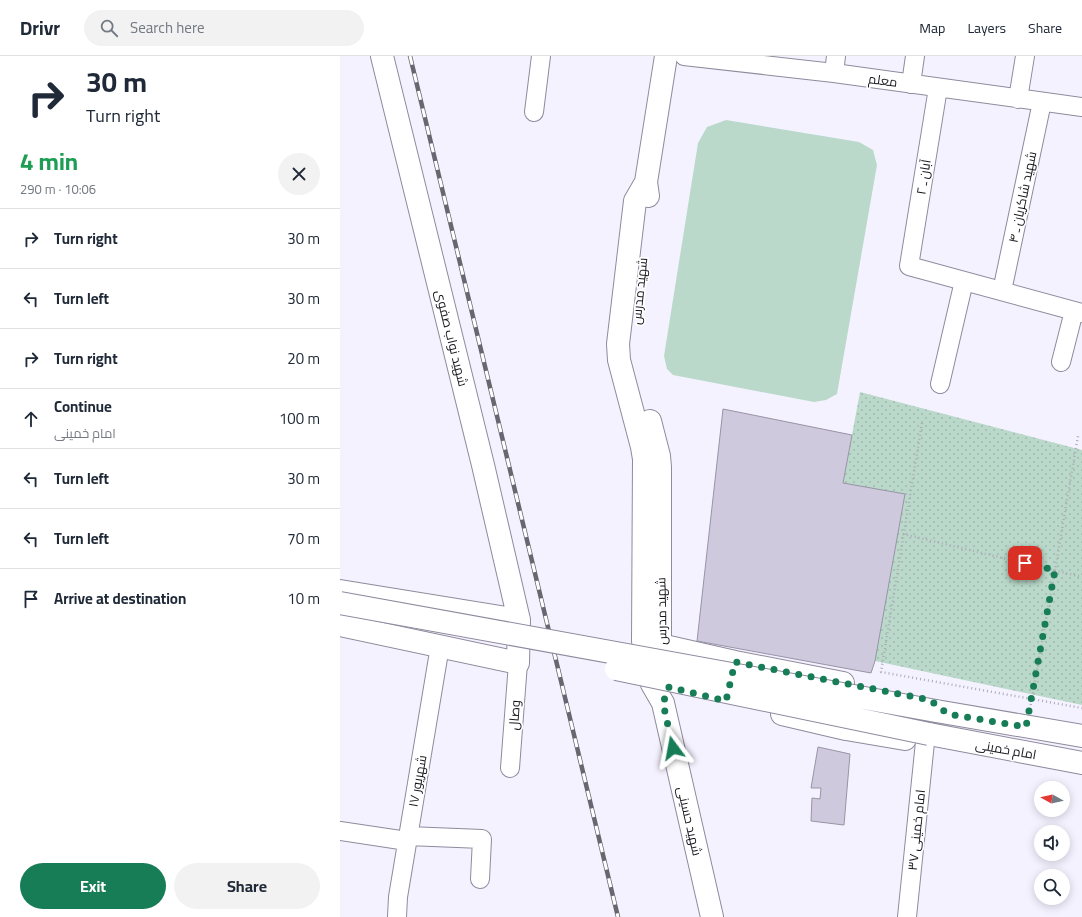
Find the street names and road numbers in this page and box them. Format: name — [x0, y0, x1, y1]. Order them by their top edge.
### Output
street label: معلم — [867, 66, 899, 94]
street label: شهید شاکریان ـ ۴ — [1001, 149, 1043, 245]
street label: آبان ـ ۲ — [908, 157, 938, 196]
street label: شهید مدرس — [624, 256, 654, 326]
street label: شهید نواب صفوی — [428, 287, 476, 389]
street label: شهید مدرس — [648, 577, 674, 645]
street label: وصال — [501, 699, 527, 731]
street label: امام خمینی — [973, 732, 1039, 766]
street label: ۱۷ شهریور — [401, 753, 433, 809]
street label: شهید حسینی — [670, 784, 710, 858]
street label: امام خمینی ۳۷ — [900, 788, 932, 872]

